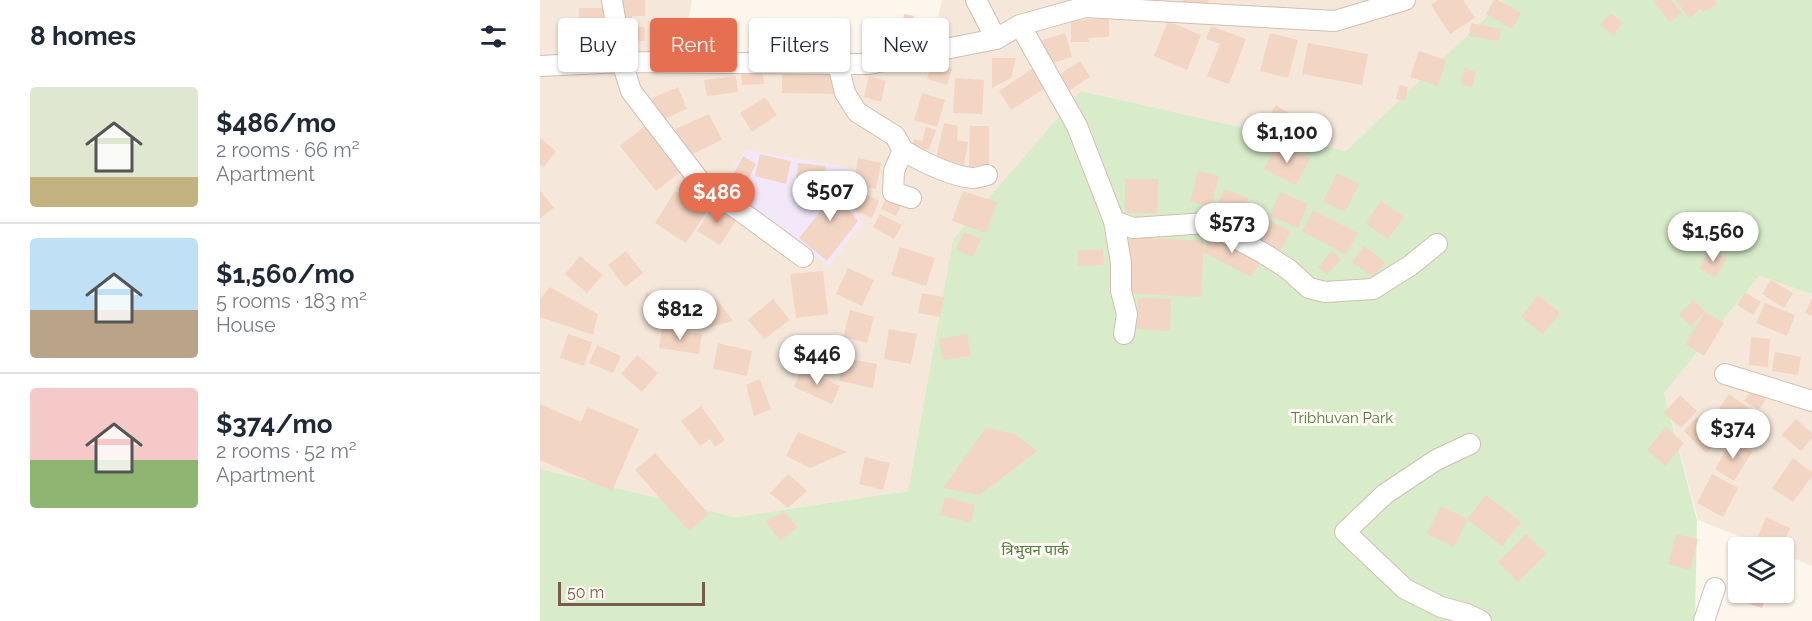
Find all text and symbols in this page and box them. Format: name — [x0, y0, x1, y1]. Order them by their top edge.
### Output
chip: Buy — [558, 18, 638, 72]
chip: Rent — [650, 18, 737, 72]
chip: Filters — [749, 18, 850, 72]
chip: New — [862, 18, 949, 72]
icon: filters — [477, 20, 510, 53]
text: 8 homes — [30, 21, 136, 51]
text: $486/mo — [216, 108, 336, 138]
icon: home — [78, 111, 150, 183]
pin: $1,100 — [1238, 113, 1336, 164]
text: $1,100 — [1256, 120, 1318, 144]
text: 2 rooms · 66 m² — [216, 138, 359, 162]
text: Apartment — [216, 162, 315, 186]
pin: $507 — [794, 171, 866, 222]
pin: $486 — [681, 173, 753, 224]
text: $507 — [806, 178, 854, 202]
text: $486 — [693, 180, 741, 204]
pin: $573 — [1196, 203, 1268, 254]
text: $573 — [1209, 210, 1255, 234]
pin: $1,560 — [1664, 212, 1762, 263]
text: $1,560 — [1682, 219, 1744, 243]
text: $1,560/mo — [216, 259, 355, 289]
icon: home — [78, 262, 150, 334]
text: 5 rooms · 183 m² — [216, 289, 367, 313]
pin: $812 — [644, 290, 716, 341]
text: $812 — [657, 297, 703, 321]
text: House — [216, 313, 276, 337]
pin: $446 — [781, 335, 853, 386]
text: $446 — [793, 342, 841, 366]
text: $374/mo — [216, 409, 333, 439]
park label: Tribhuvan Park — [1291, 409, 1393, 427]
pin: $374 — [1697, 409, 1769, 460]
icon: home — [78, 412, 150, 484]
text: $374 — [1710, 416, 1756, 440]
text: 2 rooms · 52 m² — [216, 439, 357, 463]
text: Apartment — [216, 463, 315, 487]
map controls — [1728, 537, 1794, 603]
button: layers — [1728, 537, 1794, 603]
park label: त्रिभुवन पार्क — [1001, 541, 1069, 560]
scale bar — [558, 579, 705, 606]
text: 50 m — [567, 583, 604, 602]

